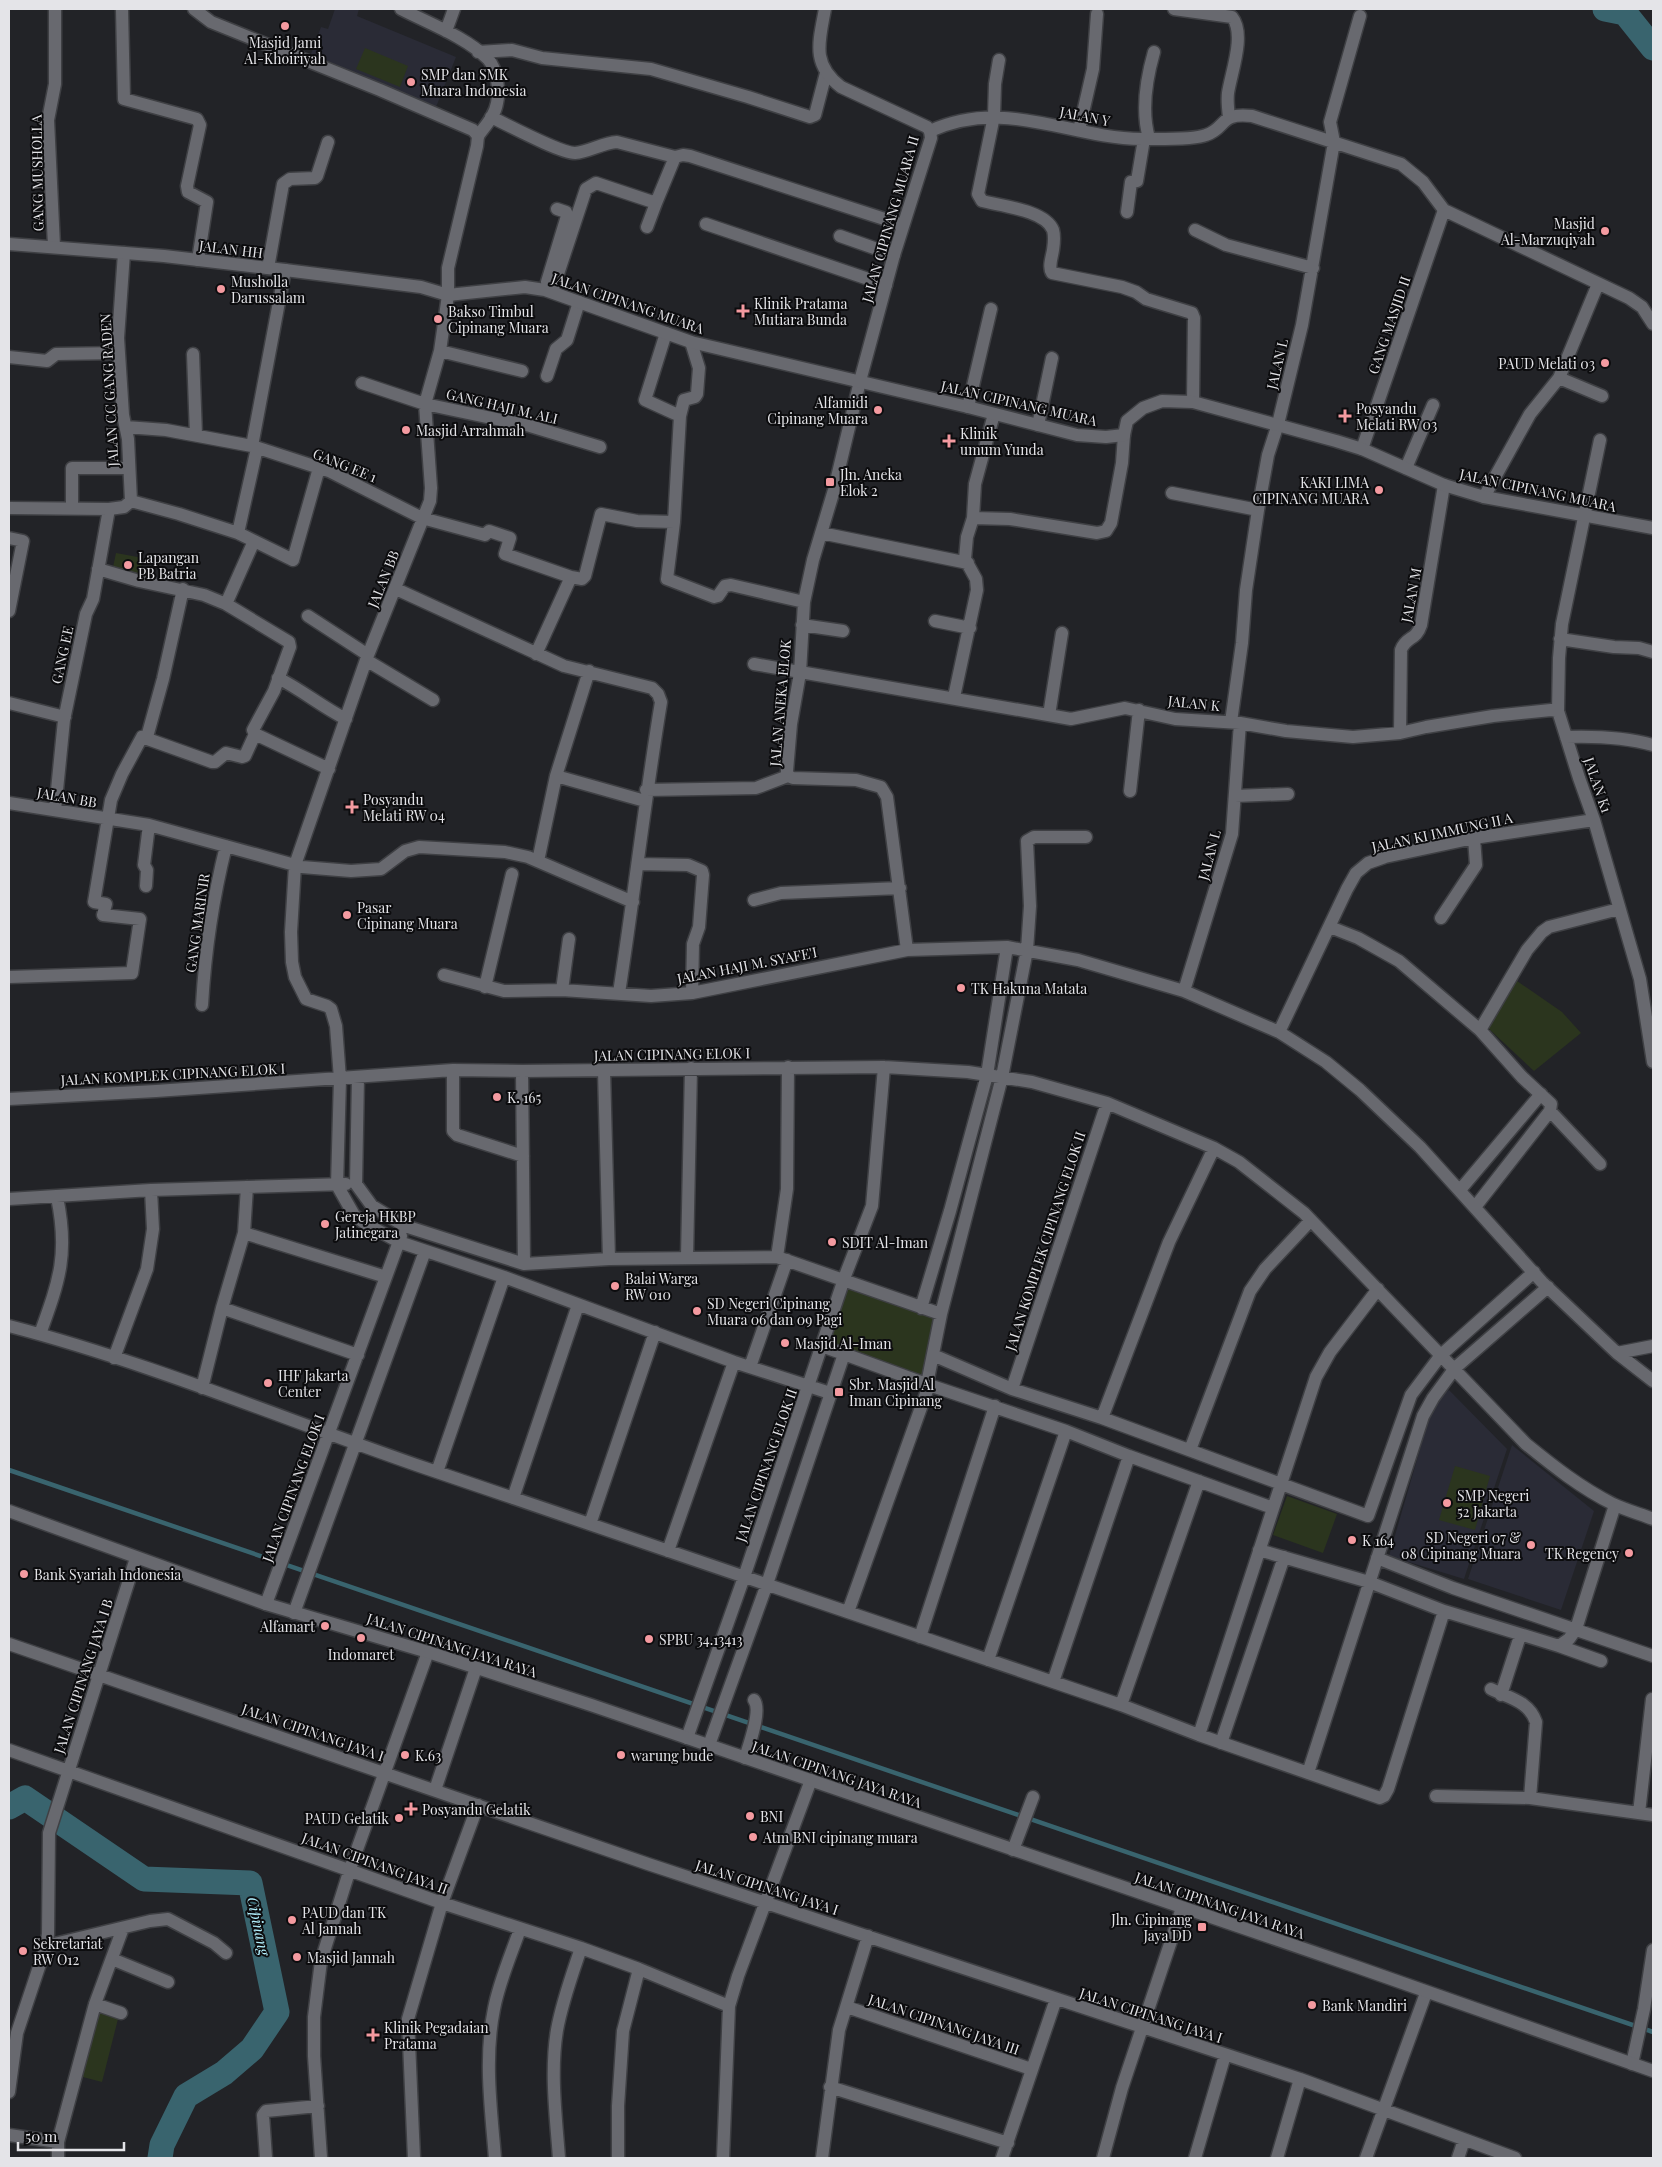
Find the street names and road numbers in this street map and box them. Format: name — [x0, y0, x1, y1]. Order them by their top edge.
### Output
street label: JALAN Y — [1057, 102, 1113, 130]
street label: GANG MUSHOLLA — [26, 114, 48, 232]
street label: JALAN CIPINANG MUARA II — [857, 133, 923, 306]
street label: JALAN HH — [197, 236, 264, 262]
street label: JALAN CIPINANG MUARA — [548, 268, 707, 338]
street label: GANG MASJID II — [1363, 273, 1415, 377]
street label: JALAN CC GANG RADEN — [95, 313, 123, 468]
street label: JALAN L — [1262, 337, 1292, 392]
street label: JALAN CIPINANG MUARA — [938, 376, 1099, 430]
street label: GANG HAJI M. ALI — [444, 384, 560, 428]
street label: GANG EE 1 — [310, 444, 380, 486]
street label: JALAN CIPINANG MUARA — [1457, 464, 1618, 516]
street label: JALAN BB — [362, 547, 403, 612]
street label: JALAN M — [1396, 566, 1426, 625]
street label: GANG EE — [47, 624, 77, 686]
street label: JALAN ANEKA ELOK — [765, 638, 795, 768]
street label: JALAN K — [1166, 691, 1222, 715]
street label: JALAN K1 — [1579, 754, 1616, 815]
street label: JALAN BB — [35, 782, 99, 812]
street label: JALAN KI IMMUNG II A — [1369, 808, 1514, 856]
street label: JALAN L — [1193, 828, 1225, 883]
street label: GANG MARINIR — [181, 871, 213, 974]
street label: JALAN HAJI M. SYAFE'I — [674, 942, 819, 988]
street label: JALAN CIPINANG ELOK I — [593, 1043, 751, 1065]
street label: JALAN KOMPLEK CIPINANG ELOK I — [59, 1059, 286, 1089]
street label: JALAN KOMPLEK CIPINANG ELOK II — [1000, 1129, 1090, 1354]
street label: JALAN CIPINANG ELOK II — [730, 1386, 801, 1545]
street label: JALAN CIPINANG ELOK I — [257, 1411, 329, 1566]
street label: JALAN CIPINANG JAYA I B — [49, 1596, 117, 1757]
street label: JALAN CIPINANG JAYA RAYA — [363, 1608, 540, 1682]
street label: JALAN CIPINANG JAYA I — [238, 1698, 387, 1765]
street label: JALAN CIPINANG JAYA RAYA — [749, 1736, 924, 1812]
street label: JALAN CIPINANG JAYA II — [299, 1827, 451, 1898]
street label: JALAN CIPINANG JAYA I — [692, 1855, 841, 1919]
street label: JALAN CIPINANG JAYA RAYA — [1132, 1867, 1307, 1943]
street label: JALAN CIPINANG JAYA I — [1076, 1983, 1225, 2047]
street label: JALAN CIPINANG JAYA III — [865, 1989, 1022, 2059]

